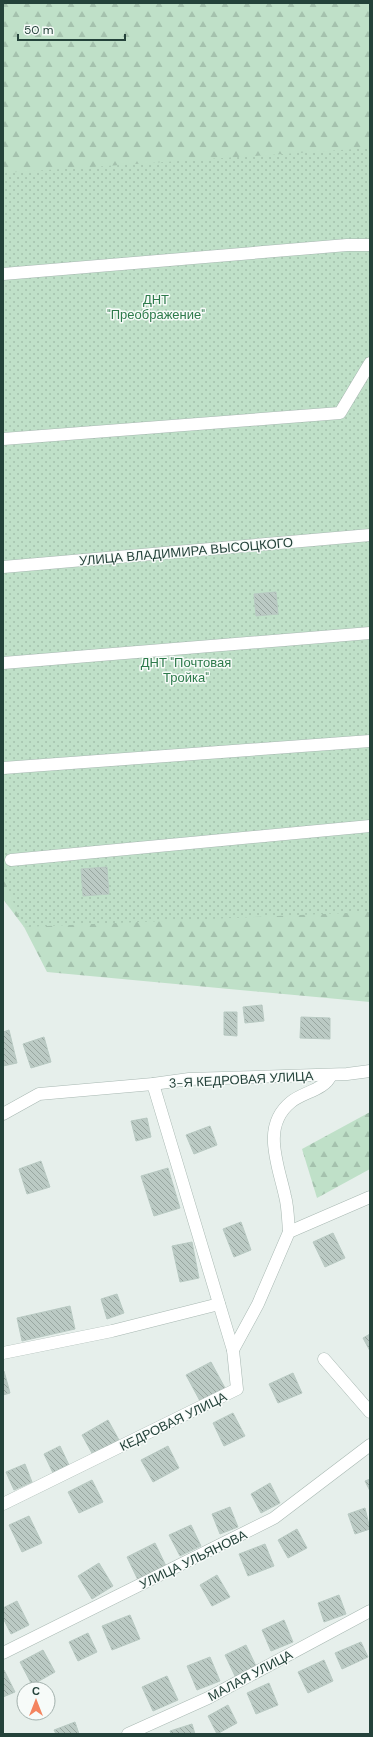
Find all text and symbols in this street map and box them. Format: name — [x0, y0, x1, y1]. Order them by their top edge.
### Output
scale bar — [18, 16, 125, 42]
text: 50 m — [24, 22, 53, 38]
park label: ДНТ "Преображение" — [107, 291, 205, 323]
street label: УЛИЦА ВЛАДИМИРА ВЫСОЦКОГО — [78, 534, 294, 569]
park label: ДНТ "Почтовая Тройка" — [141, 654, 231, 686]
street label: 3-Я КЕДРОВАЯ УЛИЦА — [168, 1067, 314, 1092]
street label: КЕДРОВАЯ УЛИЦА — [117, 1388, 230, 1455]
street label: УЛИЦА УЛЬЯНОВА — [137, 1526, 250, 1593]
street label: МАЛАЯ УЛИЦА — [205, 1646, 296, 1705]
north arrow — [16, 1681, 56, 1721]
text: С — [32, 1684, 40, 1698]

